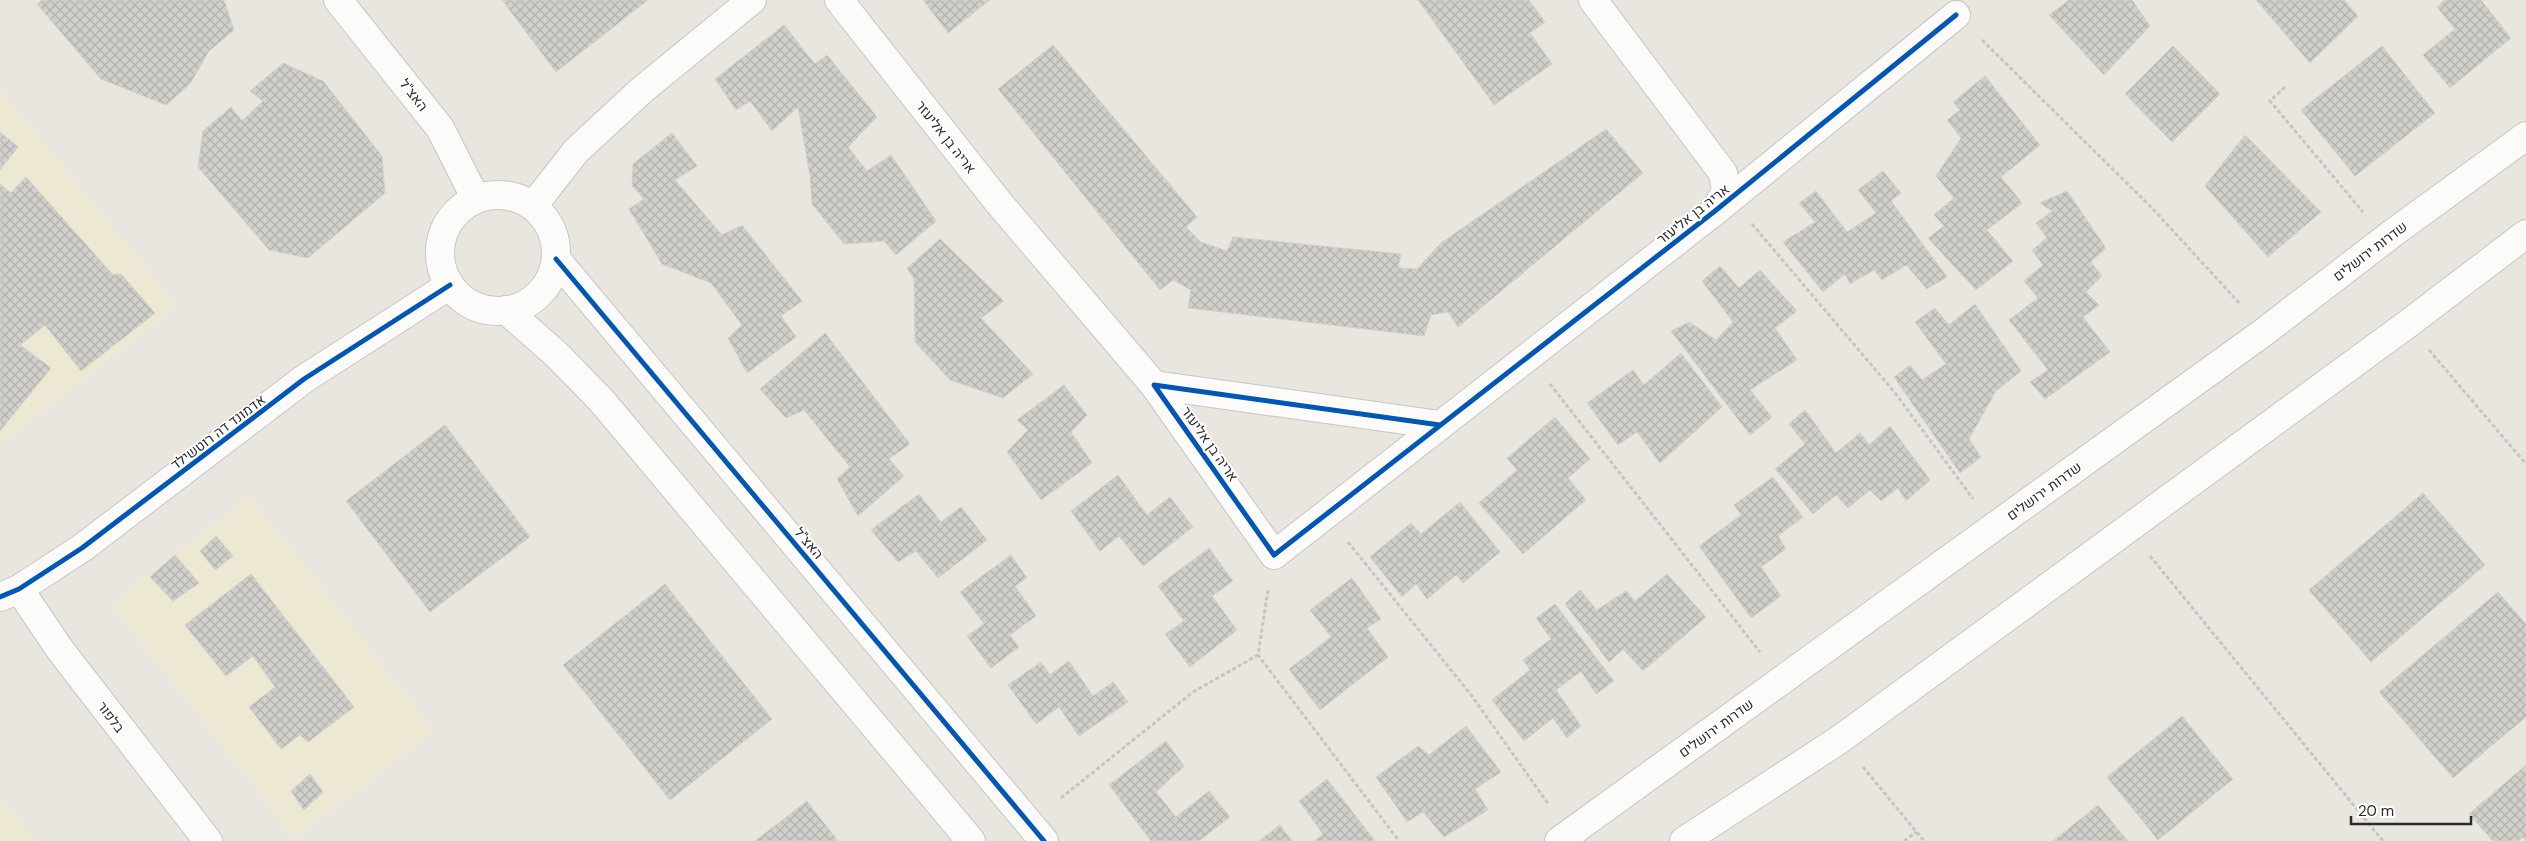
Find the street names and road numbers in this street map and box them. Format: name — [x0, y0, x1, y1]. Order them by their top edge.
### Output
street label: האצ"ל — [396, 75, 432, 115]
street label: אריה בן אליעזר — [912, 97, 980, 177]
street label: אריה בן אליעזר — [1653, 180, 1733, 248]
street label: שדרות ירושלים — [2329, 217, 2411, 285]
street label: אדמונד דה רוטשילד — [167, 390, 269, 474]
street label: אריה בן אליעזר — [1178, 403, 1242, 485]
street label: שדרות ירושלים — [2003, 458, 2085, 524]
street label: האצ"ל — [790, 523, 828, 563]
street label: שדרות ירושלים — [1675, 695, 1757, 761]
street label: בלפור — [93, 698, 129, 737]

